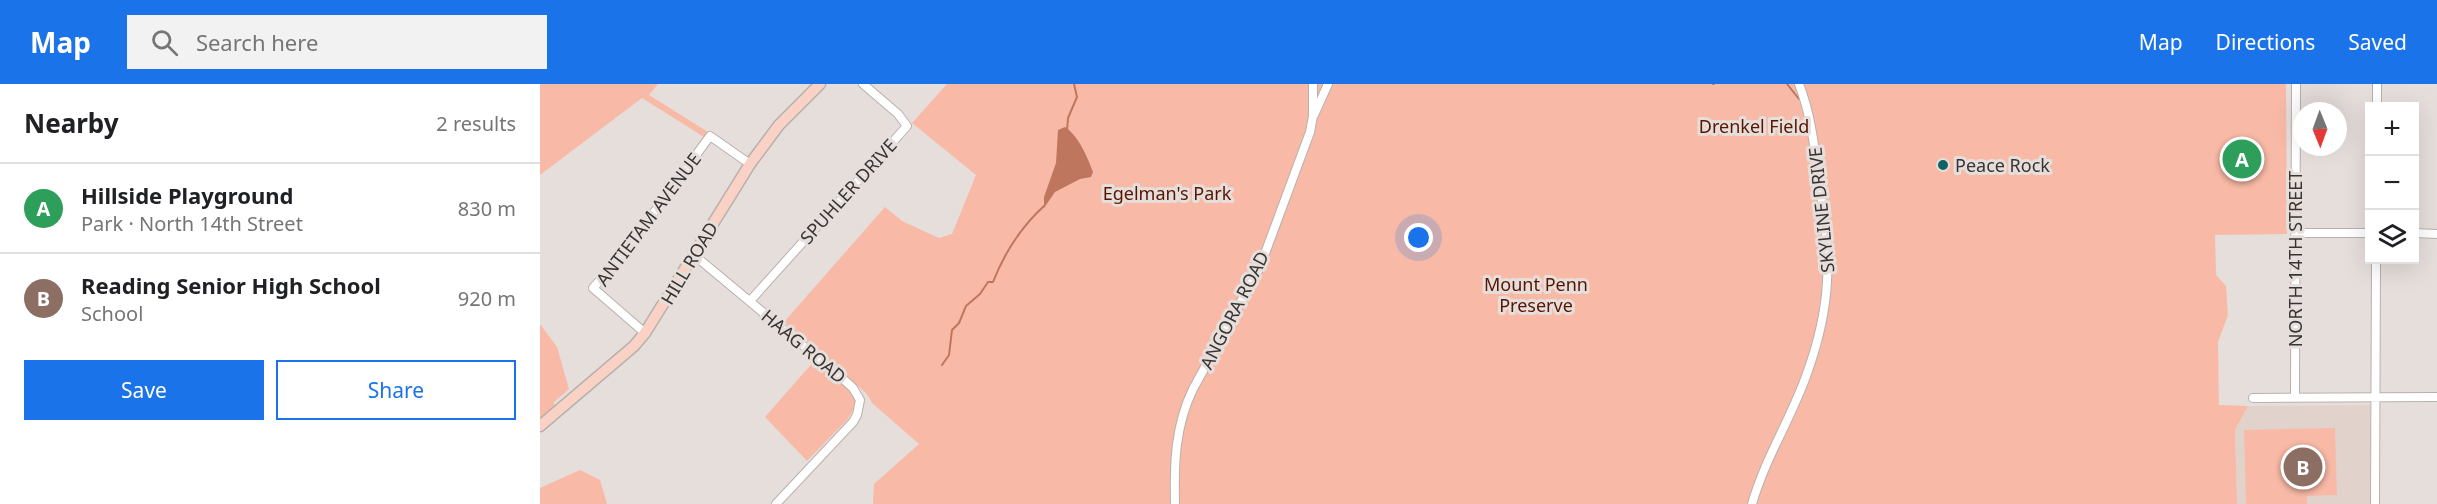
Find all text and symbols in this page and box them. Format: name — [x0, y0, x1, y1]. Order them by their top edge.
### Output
search box — [127, 15, 547, 69]
text: Map — [30, 23, 91, 61]
icon: search — [148, 26, 181, 59]
text: Search here — [196, 27, 318, 57]
text: Map — [2139, 28, 2183, 56]
text: Directions — [2216, 28, 2315, 56]
text: Saved — [2348, 28, 2407, 56]
north arrow — [2293, 102, 2347, 156]
map controls — [2365, 102, 2419, 264]
button: + — [2365, 102, 2419, 156]
text: Nearby — [24, 105, 119, 141]
text: 2 results — [436, 110, 516, 137]
park label: Drenkel Field — [1699, 114, 1809, 138]
street label: SPUHLER DRIVE — [794, 133, 902, 249]
pin: A — [2222, 136, 2262, 182]
street label: SKYLINE DRIVE — [1802, 146, 1840, 274]
street label: ANTIETAM AVENUE — [590, 147, 706, 291]
place label: Peace Rock — [1955, 153, 2050, 177]
button: − — [2365, 156, 2419, 210]
marker: Peace Rock — [1936, 158, 1950, 172]
street label: NORTH 14TH STREET — [2283, 171, 2307, 347]
text: Hillside Playground — [81, 180, 293, 210]
park label: Egelman's Park — [1103, 181, 1232, 205]
text: A — [37, 195, 50, 222]
text: 830 m — [458, 195, 516, 222]
text: Park · North 14th Street — [81, 210, 303, 237]
button: layers — [2365, 210, 2419, 264]
street label: HILL ROAD — [655, 217, 723, 309]
your location — [1404, 223, 1433, 252]
street label: ANGORA ROAD — [1194, 247, 1274, 373]
text: Reading Senior High School — [81, 270, 381, 300]
park label: Mount Penn Preserve — [1484, 272, 1588, 317]
text: B — [37, 285, 50, 312]
text: 920 m — [458, 285, 516, 312]
text: School — [81, 300, 143, 327]
street label: HAAG ROAD — [757, 304, 851, 388]
button: Save — [24, 360, 264, 420]
button: Share — [276, 360, 516, 420]
pin: B — [2284, 444, 2322, 490]

